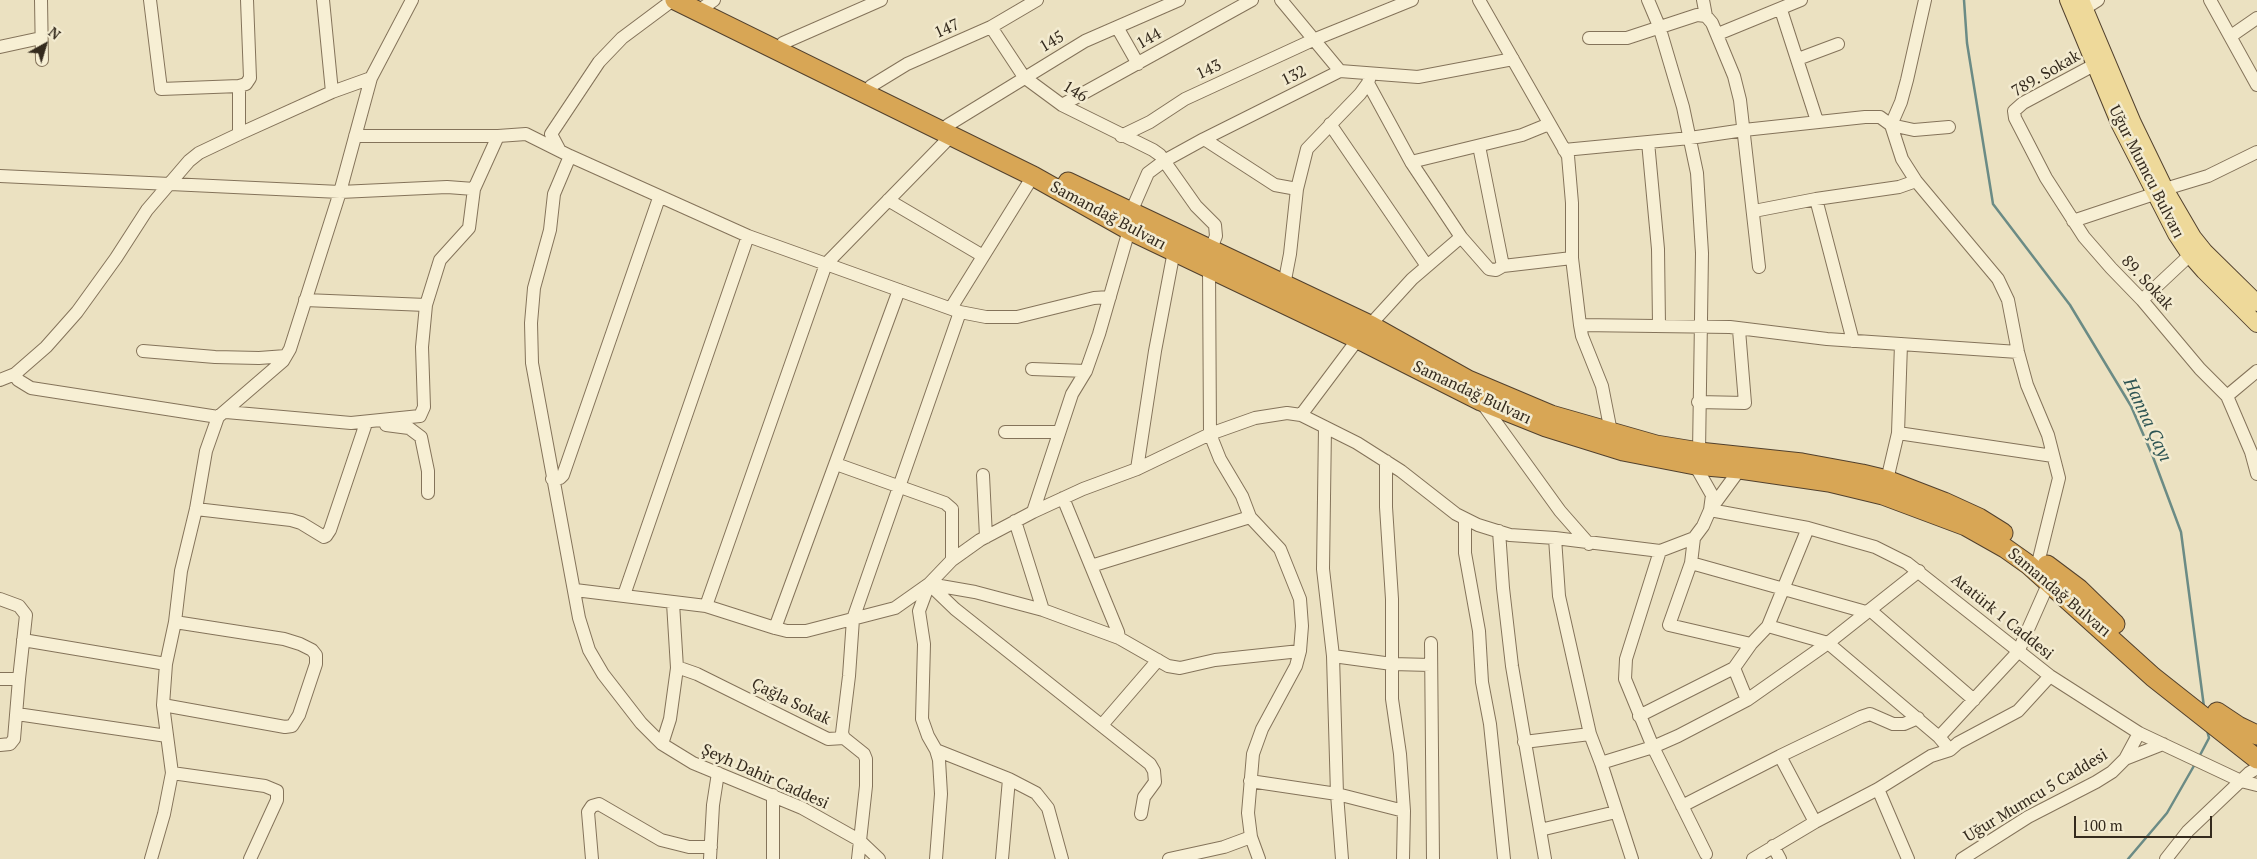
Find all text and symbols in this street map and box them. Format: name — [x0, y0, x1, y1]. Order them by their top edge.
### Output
street label: 147 — [931, 15, 963, 43]
north arrow — [20, 20, 70, 70]
text: N — [45, 22, 65, 44]
street label: 144 — [1133, 24, 1165, 54]
street label: 145 — [1036, 27, 1068, 57]
street label: 789. Sokak — [2008, 47, 2084, 101]
street label: 143 — [1193, 56, 1225, 84]
street label: 132 — [1278, 62, 1310, 90]
street label: 146 — [1059, 77, 1091, 107]
street label: Uğur Mumcu Bulvarı — [2104, 102, 2188, 242]
street label: Samandağ Bulvarı — [1047, 177, 1169, 255]
street label: 89. Sokak — [2117, 252, 2177, 314]
street label: Samandağ Bulvarı — [1410, 357, 1534, 429]
water label: Hanna Çayı — [2118, 374, 2176, 466]
street label: Samandağ Bulvarı — [2004, 544, 2114, 642]
street label: Atatürk 1 Caddesi — [1947, 570, 2057, 664]
street label: Çağla Sokak — [748, 675, 834, 729]
street label: Şeyh Dahir Caddesi — [698, 740, 832, 814]
street label: Uğur Mumcu 5 Caddesi — [1961, 746, 2111, 846]
scale bar — [2077, 806, 2214, 838]
text: 100 m — [2082, 815, 2123, 835]

